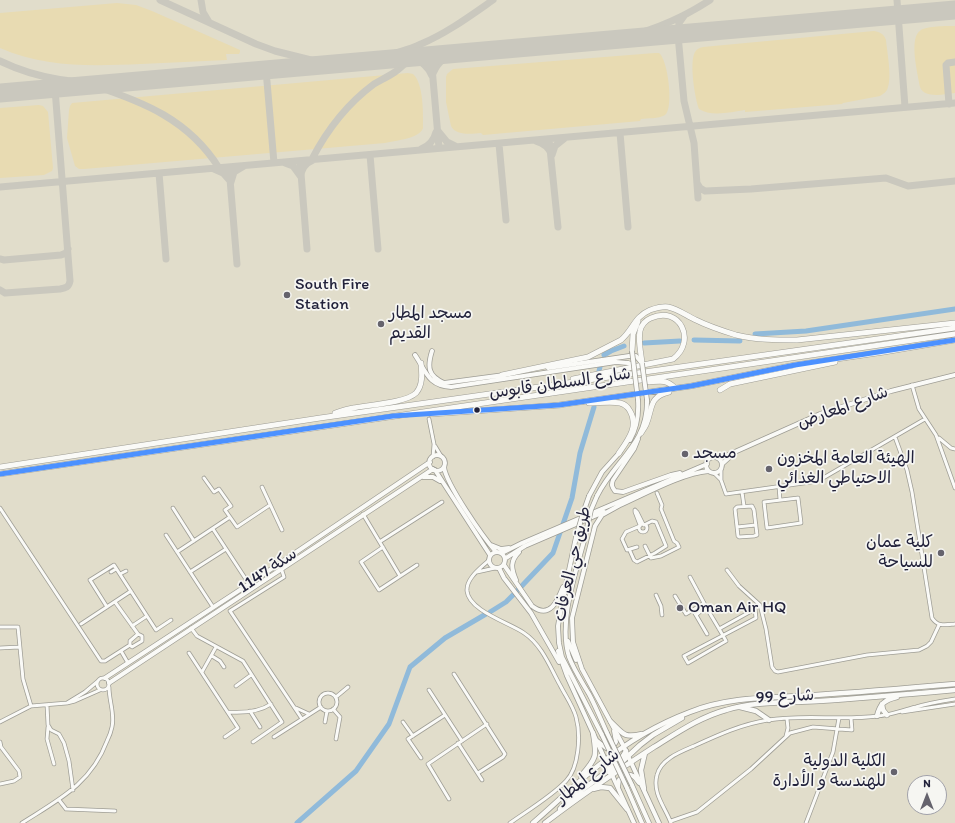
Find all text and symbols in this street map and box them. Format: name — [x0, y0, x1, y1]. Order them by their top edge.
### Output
place label: South Fire Station — [295, 275, 369, 315]
marker: South Fire Station — [282, 290, 292, 300]
place label: مسجد المطار القديم — [389, 304, 472, 344]
marker: مسجد المطار القديم — [376, 319, 386, 329]
street label: شارع السلطان قابوس — [488, 364, 632, 404]
street label: شارع المعارض — [795, 382, 891, 434]
unlabelled marker — [472, 405, 482, 415]
place label: مسجد — [693, 444, 737, 464]
marker: مسجد — [680, 449, 690, 459]
place label: الهيئة العامة المخزون الاحتياطي الغذائي — [777, 449, 915, 489]
marker: الهيئة العامة المخزون الاحتياطي الغذائي — [764, 464, 774, 474]
street label: طريق حي العرفات — [550, 504, 596, 624]
place label: كلية عمان للسياحة — [866, 533, 933, 573]
street label: سكة 1147 — [235, 544, 301, 598]
marker: كلية عمان للسياحة — [936, 548, 946, 558]
place label: Oman Air HQ — [688, 598, 786, 618]
marker: Oman Air HQ — [675, 603, 685, 613]
street label: 99 شارع — [755, 685, 815, 709]
street label: شارع المطار — [552, 745, 624, 809]
place label: الكلية الدولية للهندسة و الأدارة — [773, 752, 886, 792]
marker: الكلية الدولية للهندسة و الأدارة — [889, 767, 899, 777]
north arrow — [907, 775, 947, 815]
text: N — [923, 777, 931, 790]

